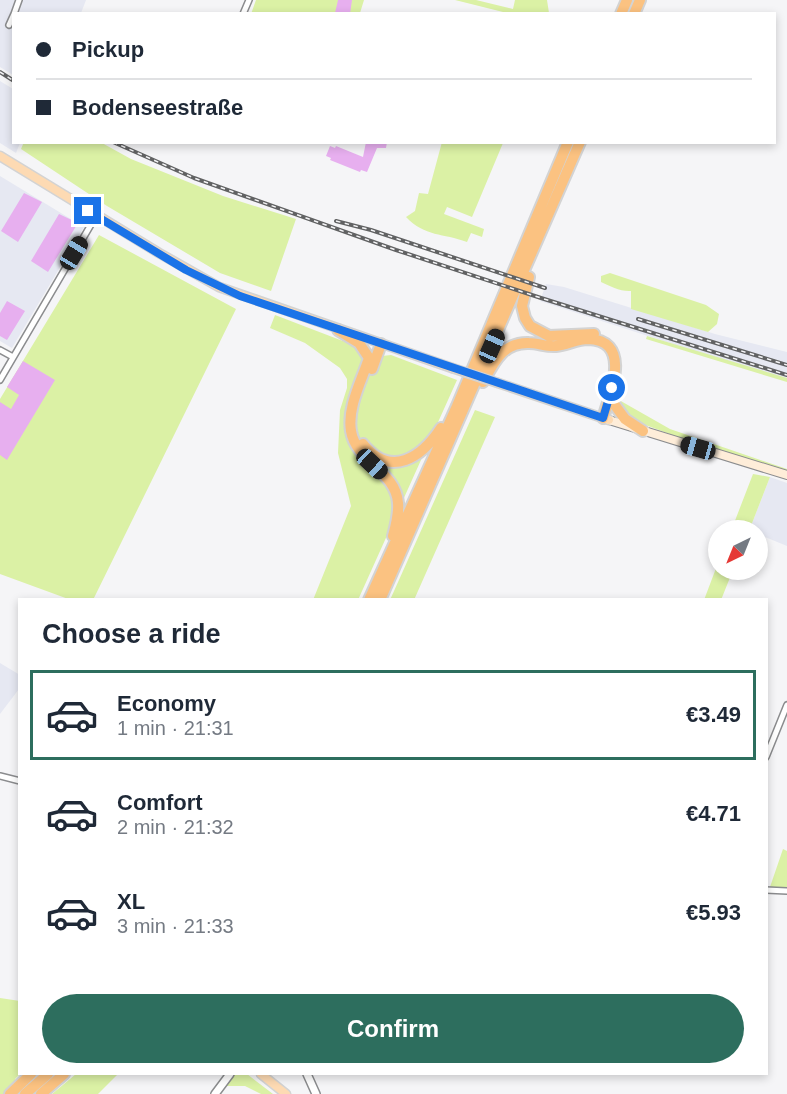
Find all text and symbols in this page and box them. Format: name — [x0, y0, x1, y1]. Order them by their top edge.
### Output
text: Pickup — [72, 37, 144, 62]
text: Bodenseestraße — [72, 95, 243, 120]
route end — [74, 197, 101, 224]
car — [57, 233, 91, 273]
car — [476, 326, 508, 366]
route start — [598, 374, 625, 401]
car — [678, 434, 718, 462]
car — [353, 445, 391, 483]
north arrow — [708, 520, 768, 580]
map controls — [708, 520, 768, 580]
text: Choose a ride — [42, 619, 221, 649]
icon: car — [45, 688, 99, 742]
text: Economy — [117, 691, 216, 716]
text: €3.49 — [686, 702, 741, 727]
text: 1 min · 21:31 — [117, 717, 234, 739]
icon: car — [45, 787, 99, 841]
text: Comfort — [117, 790, 203, 815]
text: €4.71 — [686, 801, 741, 826]
text: 2 min · 21:32 — [117, 816, 234, 838]
icon: car — [45, 886, 99, 940]
text: XL — [117, 889, 145, 914]
text: €5.93 — [686, 900, 741, 925]
text: 3 min · 21:33 — [117, 915, 234, 937]
button: Confirm — [42, 994, 744, 1063]

